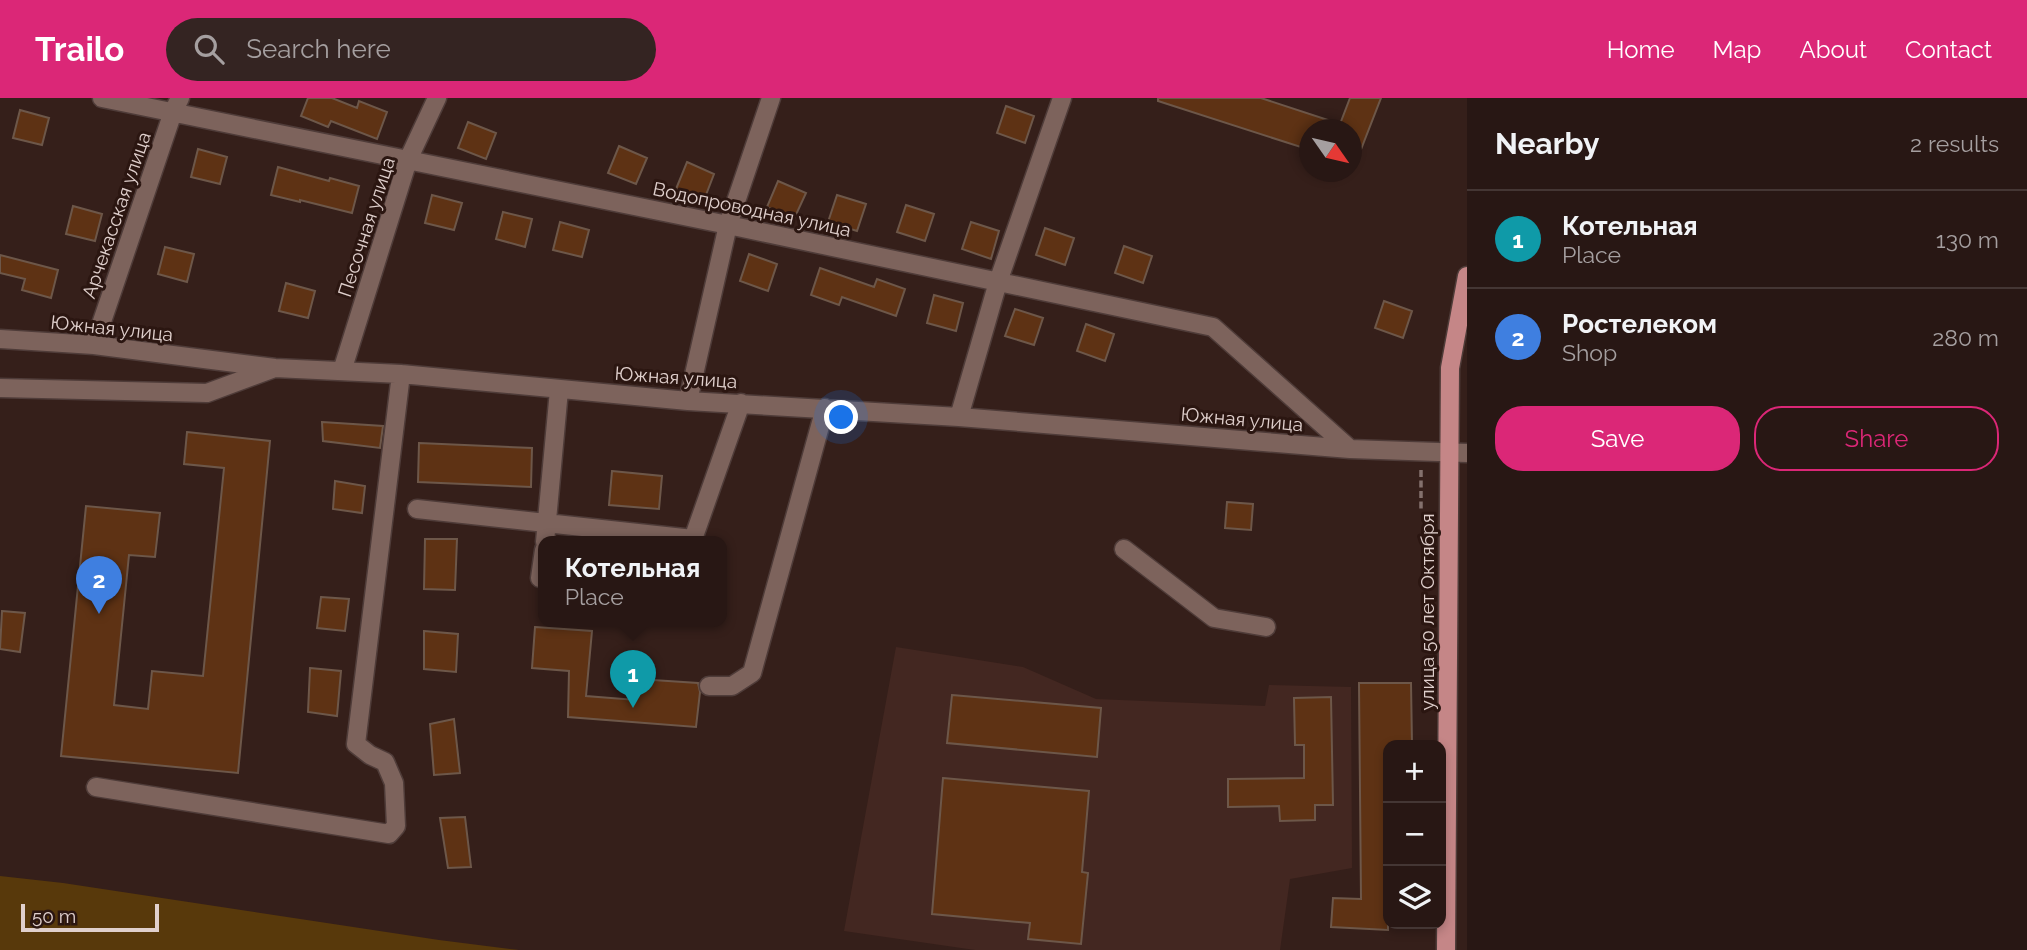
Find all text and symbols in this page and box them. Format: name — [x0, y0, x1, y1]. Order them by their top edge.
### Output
search box — [166, 18, 656, 81]
text: Trailo — [35, 30, 124, 69]
icon: search — [190, 30, 228, 68]
text: Search here — [246, 34, 391, 64]
text: Home — [1607, 35, 1675, 64]
text: Map — [1713, 35, 1761, 64]
text: About — [1799, 35, 1867, 64]
text: Contact — [1905, 35, 1992, 64]
north arrow — [1299, 119, 1362, 182]
text: Nearby — [1495, 126, 1599, 161]
street label: Арчекасская улица — [77, 129, 155, 301]
text: 2 results — [1910, 130, 1999, 157]
street label: Песочная улица — [333, 154, 399, 300]
street label: Водопроводная улица — [651, 177, 853, 241]
text: Котельная — [1562, 211, 1698, 241]
text: 1 — [1512, 226, 1524, 253]
text: 130 m — [1936, 226, 1999, 253]
text: Place — [1562, 241, 1621, 268]
text: Ростелеком — [1562, 309, 1717, 339]
street label: Южная улица — [50, 311, 174, 345]
text: 2 — [1512, 324, 1524, 351]
text: 280 m — [1932, 324, 1999, 351]
text: Shop — [1562, 339, 1617, 366]
street label: Южная улица — [614, 362, 738, 392]
your location — [824, 400, 858, 434]
street label: Южная улица — [1180, 403, 1304, 435]
button: Save — [1495, 406, 1740, 471]
button: Share — [1754, 406, 1999, 471]
street label: улица 50 лет Октября — [1416, 513, 1438, 711]
popup — [538, 536, 727, 627]
text: Котельная — [565, 553, 700, 583]
pin: 2 — [76, 556, 122, 614]
text: Place — [565, 583, 624, 610]
pin: 1 — [610, 650, 656, 708]
map controls — [1383, 740, 1446, 929]
button: + — [1383, 740, 1446, 803]
button: − — [1383, 803, 1446, 866]
button: layers — [1383, 866, 1446, 929]
scale bar — [21, 901, 159, 933]
text: 50 m — [32, 905, 76, 927]

